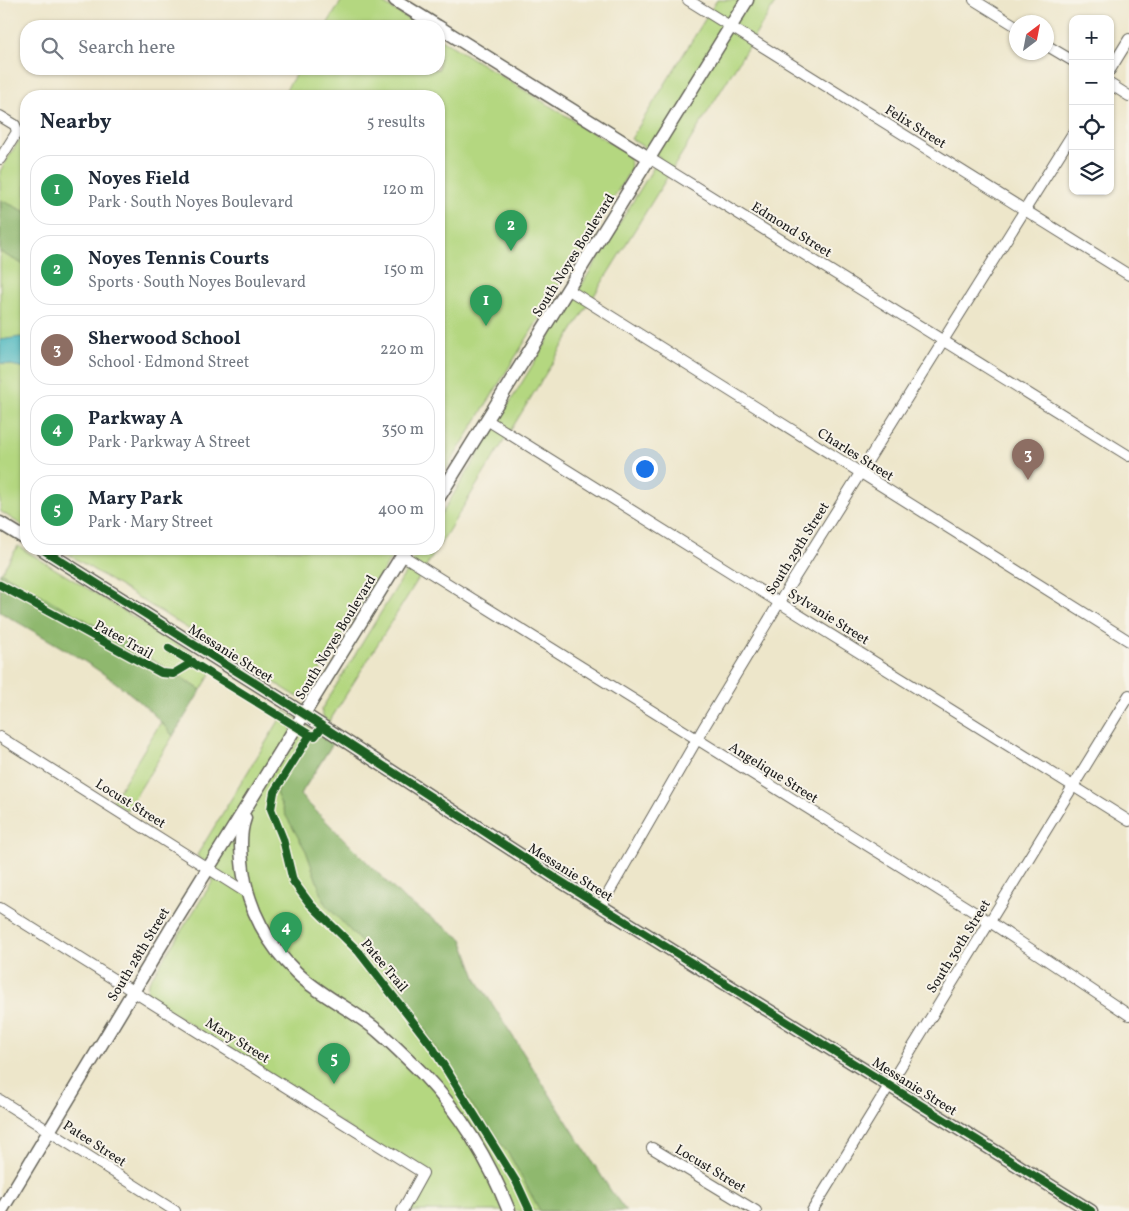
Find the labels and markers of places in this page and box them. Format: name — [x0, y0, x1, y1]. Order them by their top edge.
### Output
pin: 2 — [495, 210, 527, 251]
pin: 1 — [470, 285, 502, 326]
pin: 3 — [1012, 439, 1044, 480]
pin: 4 — [270, 912, 302, 953]
pin: 5 — [318, 1043, 350, 1084]

